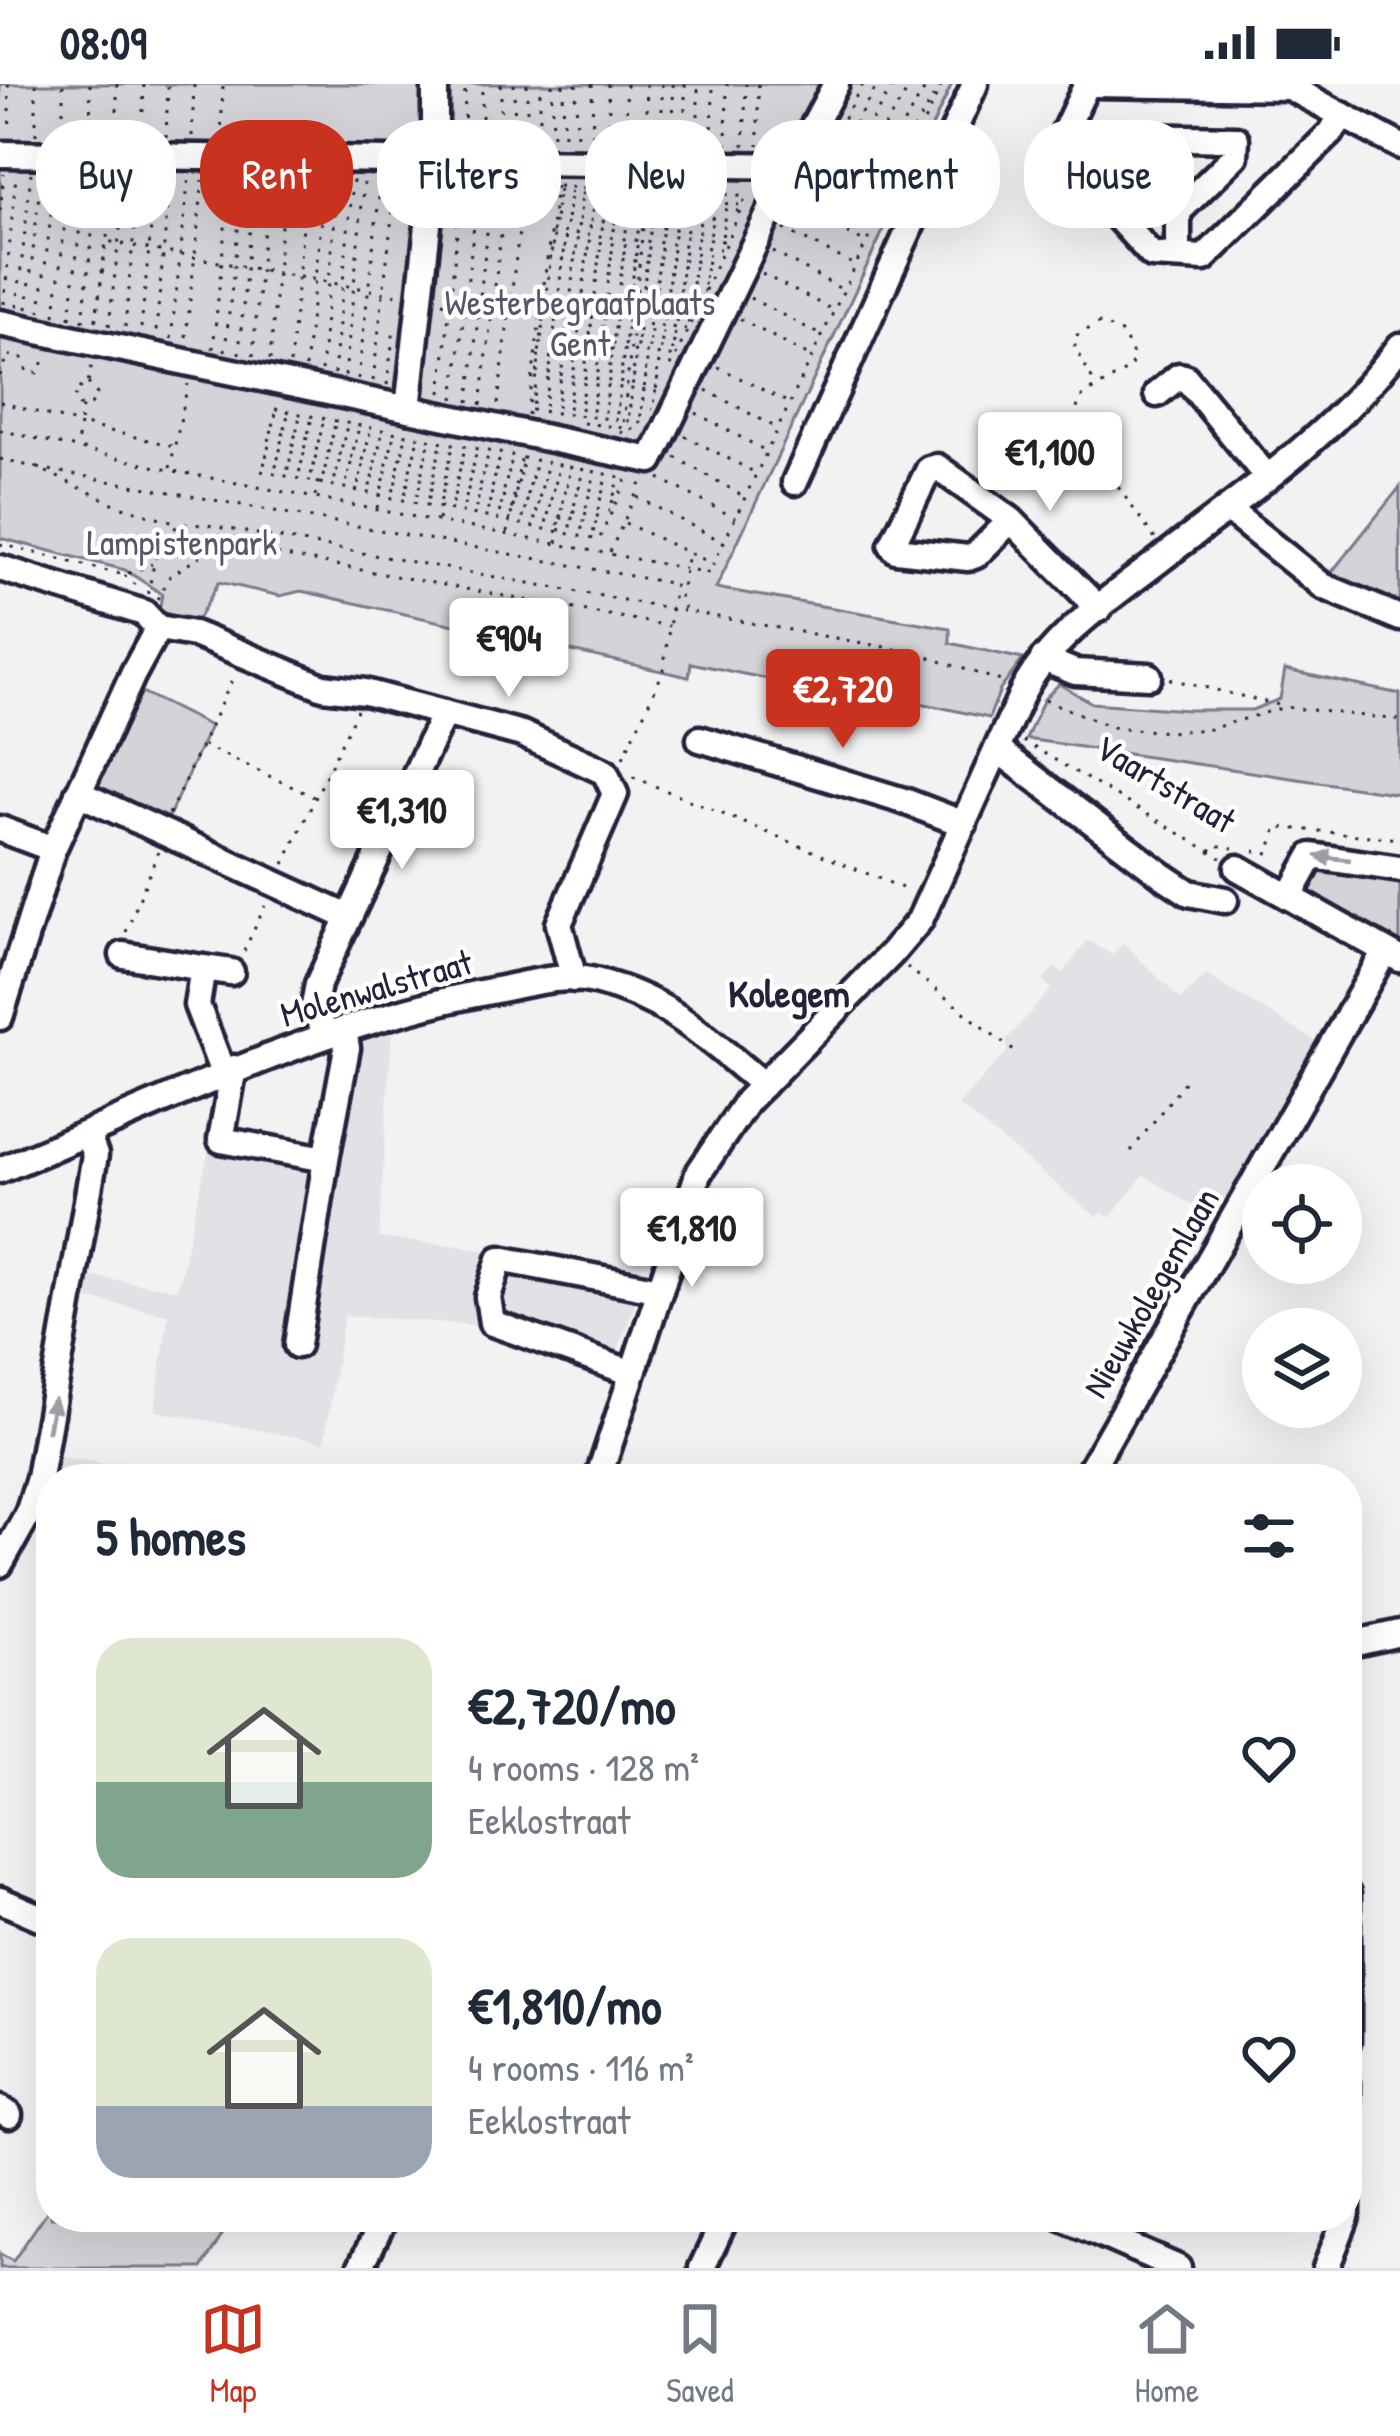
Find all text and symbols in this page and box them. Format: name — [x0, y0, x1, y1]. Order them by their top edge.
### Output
text: 08:09 — [60, 12, 147, 73]
chip: Buy — [36, 120, 176, 228]
chip: Rent — [200, 120, 353, 228]
chip: Filters — [377, 120, 561, 228]
chip: New — [585, 120, 727, 228]
chip: Apartment — [751, 120, 1000, 228]
chip: House — [1024, 120, 1194, 228]
park label: Westerbegraafplaats Gent — [445, 277, 715, 367]
pin: €1,100 — [952, 412, 1148, 514]
text: €1,100 — [1005, 424, 1095, 477]
park label: Lampistenpark — [87, 517, 277, 566]
pin: €904 — [438, 598, 580, 700]
text: €904 — [476, 610, 542, 663]
pin: €2,720 — [745, 649, 941, 751]
text: €2,720 — [793, 661, 893, 714]
street label: Vaartstraat — [1087, 722, 1246, 844]
pin: €1,310 — [304, 770, 500, 872]
text: €1,310 — [357, 782, 447, 835]
one-way arrow — [1314, 849, 1351, 868]
street label: Molenwalstraat — [274, 936, 478, 1038]
district label: Kolegem — [728, 966, 850, 1020]
map controls — [1242, 1164, 1362, 1428]
button: locate — [1242, 1164, 1362, 1284]
street label: Nieuwkolegemlaan — [1070, 1178, 1230, 1406]
pin: €1,810 — [594, 1188, 790, 1290]
text: €1,810 — [647, 1200, 737, 1253]
button: layers — [1242, 1308, 1362, 1428]
one-way arrow — [42, 1396, 61, 1434]
text: 5 homes — [96, 1502, 246, 1571]
icon: filters — [1236, 1503, 1302, 1569]
text: €2,720/mo — [468, 1671, 675, 1740]
icon: home — [192, 1686, 336, 1830]
icon: heart — [1236, 1725, 1302, 1791]
text: 4 rooms · 128 m² — [468, 1740, 699, 1793]
text: Eeklostraat — [468, 1793, 630, 1846]
text: €1,810/mo — [468, 1971, 662, 2040]
icon: home — [192, 1986, 336, 2130]
icon: heart — [1236, 2025, 1302, 2091]
text: 4 rooms · 116 m² — [468, 2040, 694, 2093]
text: Eeklostraat — [468, 2093, 630, 2146]
tab: Map — [200, 2296, 266, 2412]
tab: Saved — [666, 2296, 734, 2412]
tab: Home — [1134, 2296, 1200, 2412]

